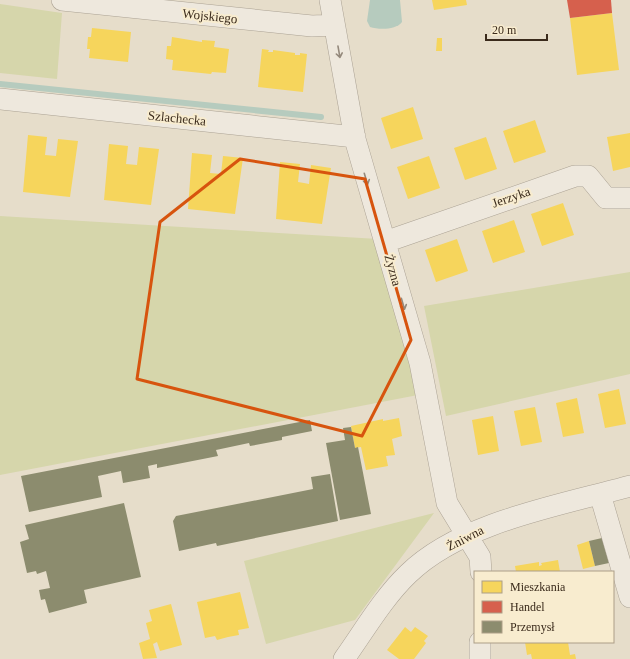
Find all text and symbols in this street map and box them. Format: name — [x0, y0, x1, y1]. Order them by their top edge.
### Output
street label: Wojskiego — [182, 6, 238, 26]
scale bar — [486, 16, 547, 42]
text: 20 m — [492, 23, 517, 37]
one-way arrow — [335, 45, 343, 58]
street label: Szlachecka — [147, 107, 207, 129]
one-way arrow — [363, 172, 370, 185]
street label: Jerzyka — [490, 183, 532, 211]
street label: Żyzna — [381, 252, 405, 288]
one-way arrow — [400, 297, 407, 310]
street label: Żniwna — [444, 522, 486, 554]
legend — [474, 571, 614, 643]
text: Mieszkania — [510, 580, 566, 594]
text: Handel — [510, 600, 545, 614]
text: Przemysł — [510, 620, 555, 634]

